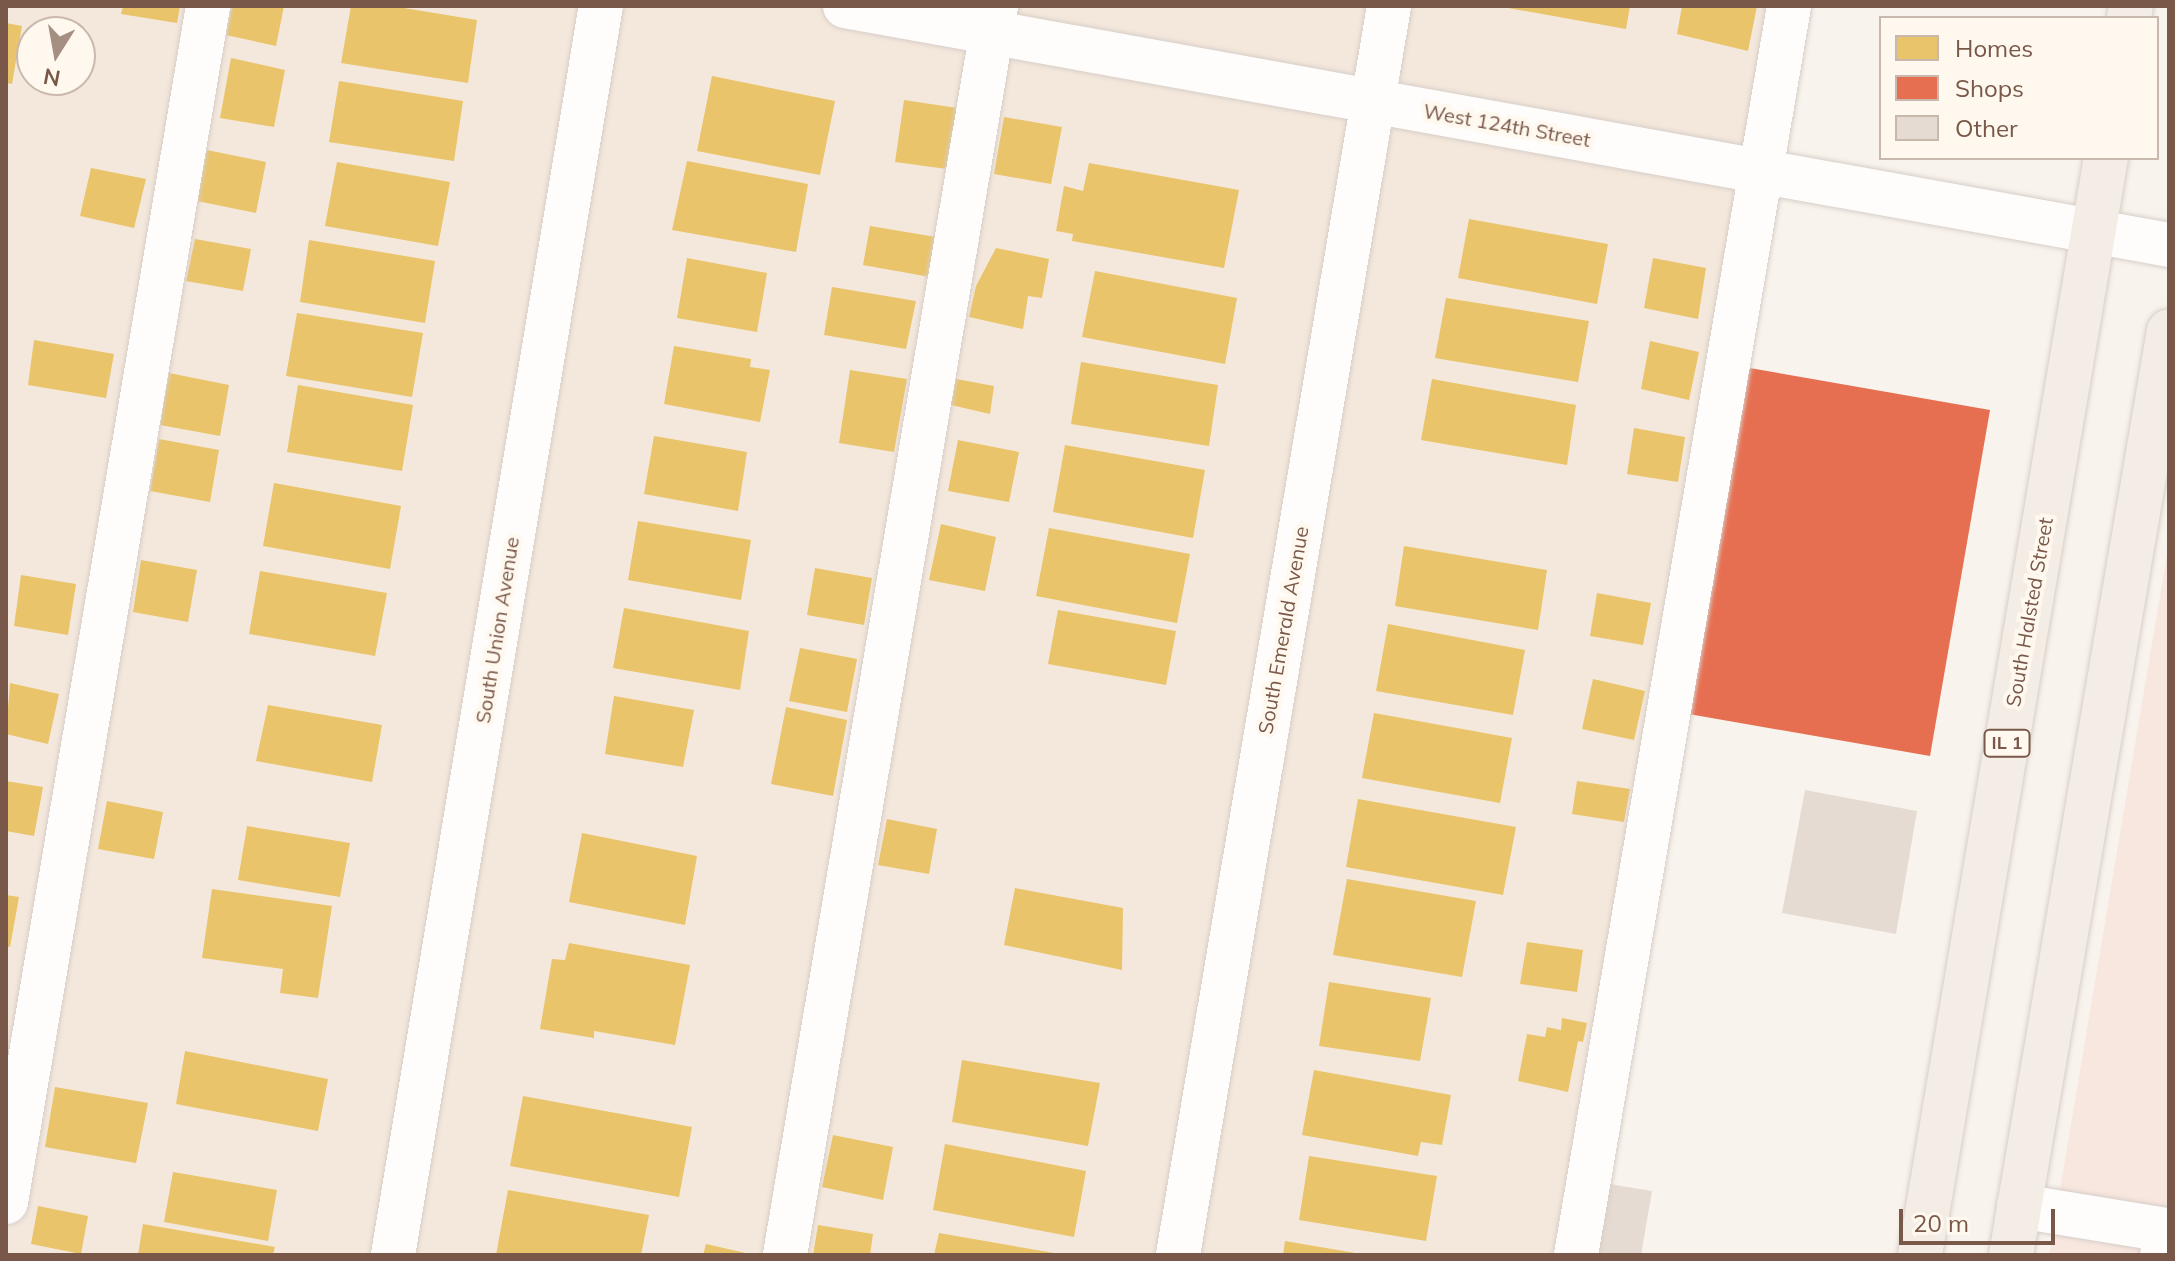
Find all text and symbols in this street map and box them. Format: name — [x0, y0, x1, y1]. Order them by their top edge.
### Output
north arrow — [16, 16, 96, 96]
legend — [1879, 16, 2159, 160]
text: Homes — [1955, 33, 2033, 63]
text: N — [41, 62, 63, 93]
text: Shops — [1955, 73, 2024, 103]
street label: West 124th Street — [1422, 98, 1592, 152]
text: Other — [1955, 113, 2018, 143]
street label: South Halsted Street — [2001, 516, 2057, 708]
street label: South Emerald Avenue — [1253, 524, 1313, 736]
street label: South Union Avenue — [470, 535, 524, 725]
road number: IL 1 — [1983, 729, 2031, 757]
scale bar — [1903, 1193, 2059, 1243]
text: 20 m — [1913, 1208, 1969, 1238]

